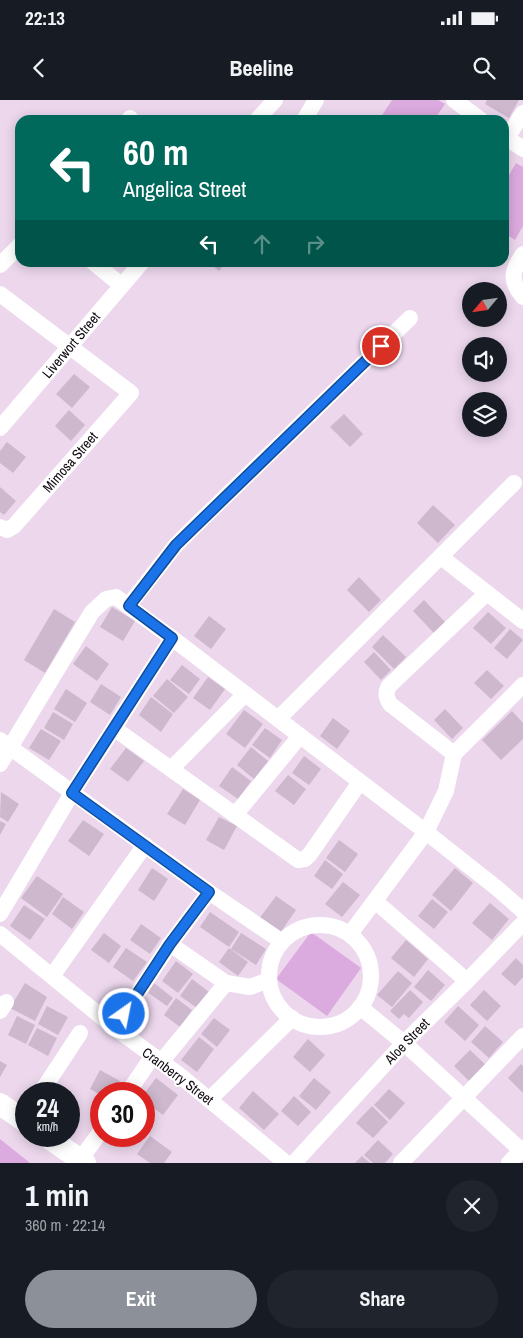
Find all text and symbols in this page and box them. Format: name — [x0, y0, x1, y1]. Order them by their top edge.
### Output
text: 22:13 — [25, 5, 65, 31]
text: Beeline — [229, 53, 294, 83]
icon: back — [25, 54, 53, 82]
icon: search — [470, 54, 498, 82]
text: 60 m — [123, 129, 188, 176]
icon: left — [40, 135, 105, 200]
text: Angelica Street — [123, 174, 246, 204]
icon: left — [195, 230, 223, 258]
icon: ahead — [248, 230, 276, 258]
icon: right — [301, 230, 329, 258]
north arrow — [462, 282, 508, 328]
map controls — [462, 282, 507, 437]
street label: Liverwort Street — [38, 308, 104, 382]
pin — [360, 325, 402, 367]
icon: arrive — [367, 332, 395, 360]
button: sound — [462, 337, 507, 382]
button: layers — [462, 392, 507, 437]
street label: Mimosa Street — [39, 428, 101, 496]
position arrow — [97, 987, 149, 1039]
street label: Aloe Street — [380, 1014, 433, 1068]
street label: Cranberry Street — [139, 1043, 217, 1109]
speed limit sign: 30 — [90, 1082, 155, 1147]
text: 24 — [36, 1091, 59, 1125]
text: km/h — [37, 1119, 58, 1135]
text: 1 min — [25, 1175, 89, 1215]
button: close — [446, 1180, 498, 1232]
text: 360 m · 22:14 — [25, 1214, 105, 1236]
button: Exit — [25, 1270, 257, 1328]
button: Share — [267, 1270, 498, 1328]

